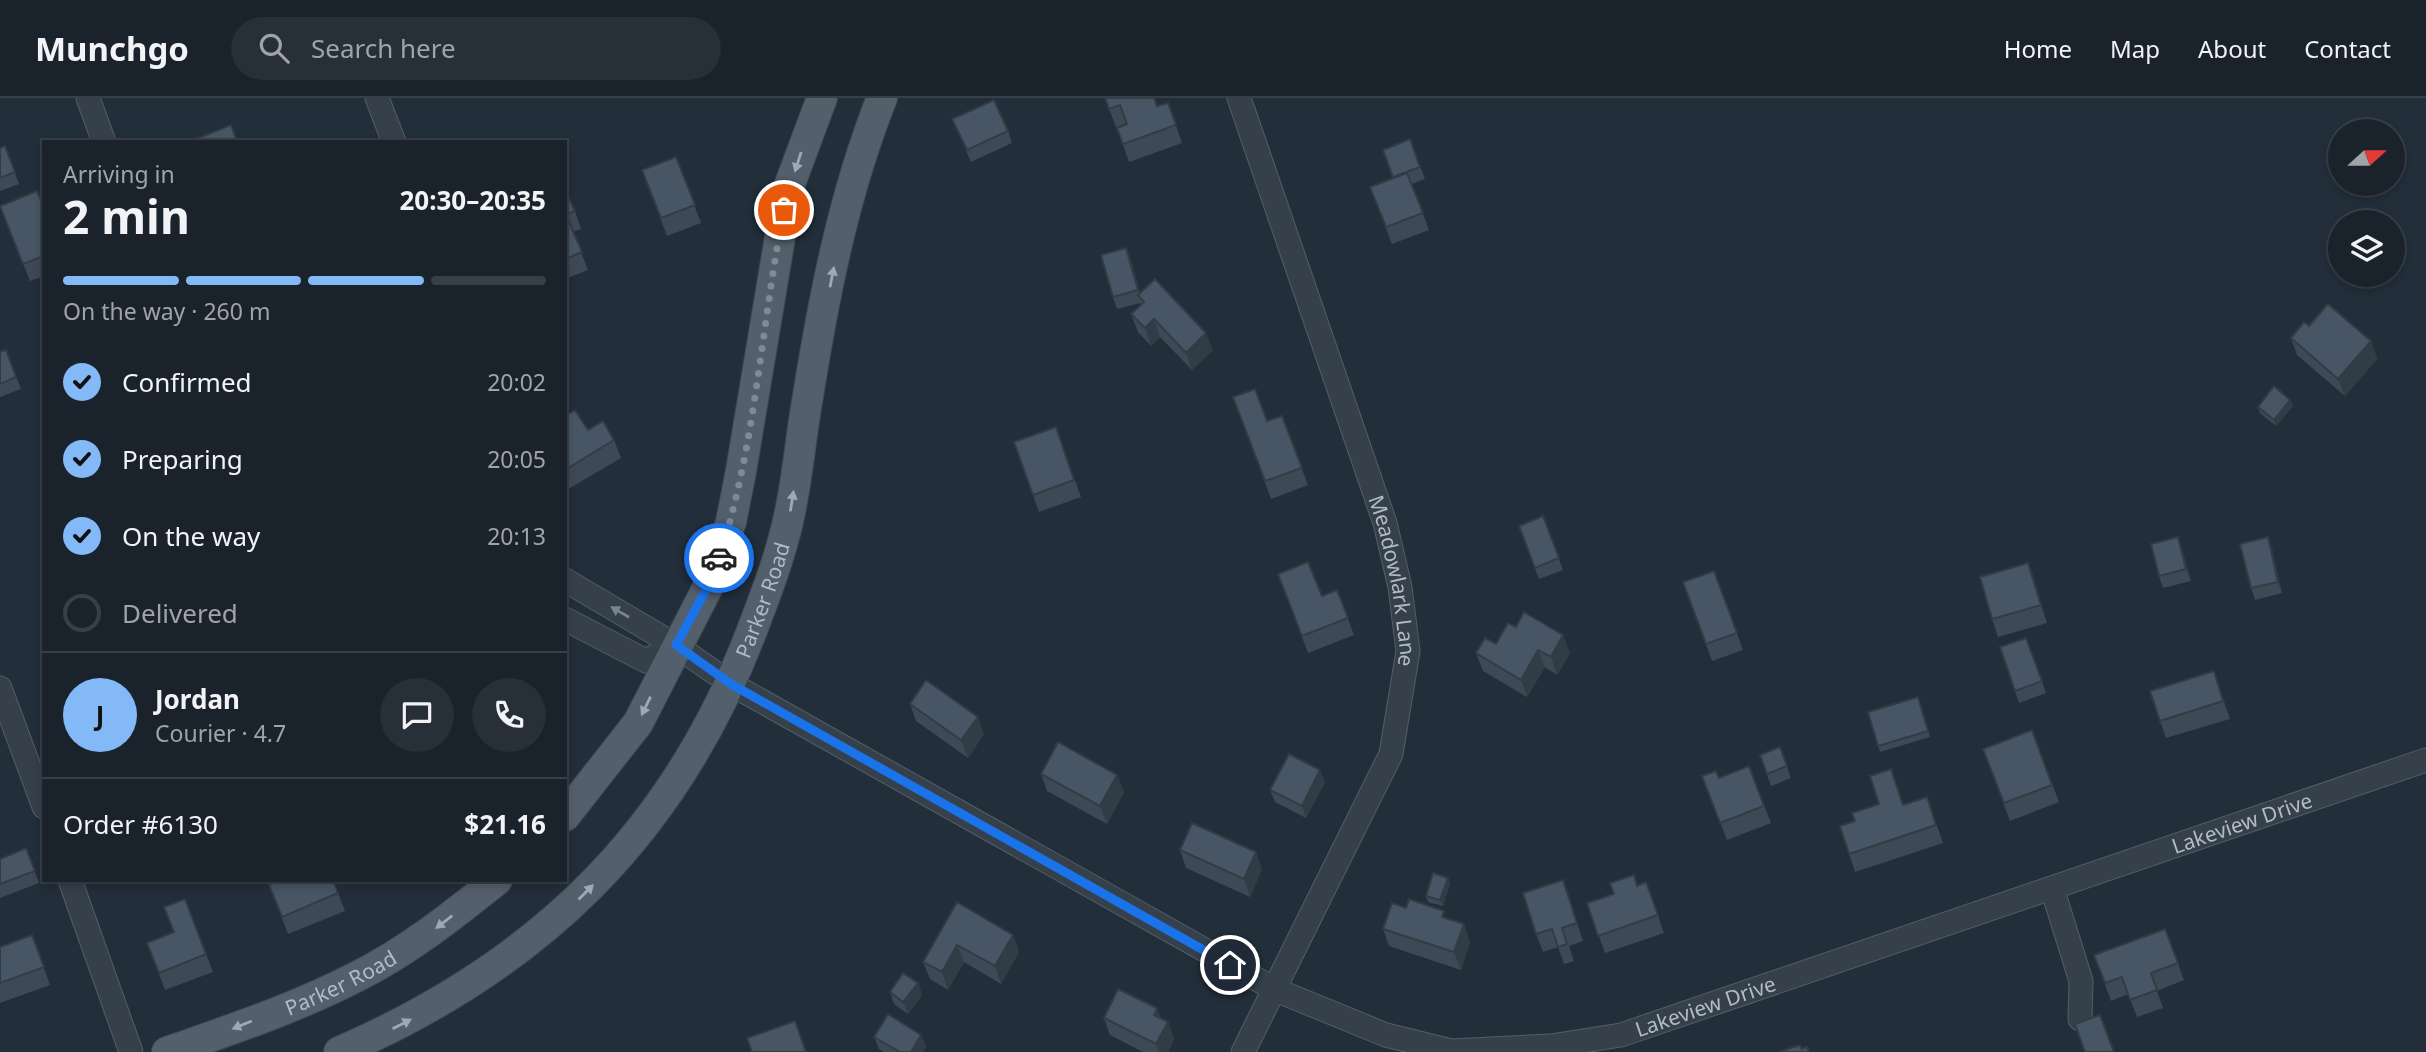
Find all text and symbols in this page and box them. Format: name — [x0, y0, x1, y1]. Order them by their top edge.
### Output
search box — [231, 17, 721, 80]
text: Munchgo — [35, 26, 189, 71]
icon: search — [255, 29, 293, 67]
text: Search here — [311, 30, 456, 66]
text: Home — [2004, 32, 2072, 65]
text: Map — [2110, 32, 2160, 65]
text: About — [2198, 32, 2266, 65]
text: Contact — [2304, 32, 2391, 65]
north arrow — [2328, 119, 2404, 196]
map controls — [2328, 119, 2405, 287]
one-way arrow — [792, 151, 802, 172]
text: Arriving in — [63, 158, 175, 190]
pin — [754, 180, 814, 240]
text: 20:30–20:35 — [399, 182, 546, 218]
text: 2 min — [63, 185, 190, 247]
icon: bag — [765, 191, 803, 229]
button: layers — [2328, 210, 2405, 287]
one-way arrow — [827, 266, 838, 288]
text: On the way · 260 m — [63, 295, 270, 327]
icon: check — [63, 363, 101, 401]
text: Confirmed — [122, 364, 252, 400]
text: 20:02 — [487, 366, 546, 398]
icon: check — [63, 440, 101, 478]
text: Preparing — [122, 441, 243, 477]
text: 20:05 — [487, 443, 546, 475]
one-way arrow — [787, 490, 798, 512]
street label: Meadowlark Lane — [1362, 491, 1422, 669]
icon: check — [63, 517, 101, 555]
text: On the way — [122, 518, 260, 554]
text: 20:13 — [487, 520, 546, 552]
courier — [684, 523, 754, 593]
icon: car — [700, 539, 738, 577]
street label: Parker Road — [729, 539, 796, 662]
text: Delivered — [122, 595, 238, 631]
one-way arrow — [611, 606, 630, 619]
button: chat — [380, 678, 454, 752]
button: phone — [472, 678, 546, 752]
text: Jordan — [155, 681, 240, 717]
one-way arrow — [640, 696, 652, 716]
text: J — [96, 697, 104, 733]
text: Courier · 4.7 — [155, 717, 286, 749]
street label: Lakeview Drive — [2168, 786, 2316, 860]
text: Order #6130 — [63, 806, 218, 842]
text: $21.16 — [464, 806, 546, 842]
one-way arrow — [578, 884, 595, 901]
one-way arrow — [435, 915, 453, 930]
pin — [1200, 935, 1260, 995]
street label: Parker Road — [281, 944, 402, 1022]
icon: home — [1211, 946, 1249, 984]
street label: Lakeview Drive — [1631, 969, 1779, 1043]
one-way arrow — [392, 1018, 412, 1030]
one-way arrow — [231, 1020, 252, 1031]

